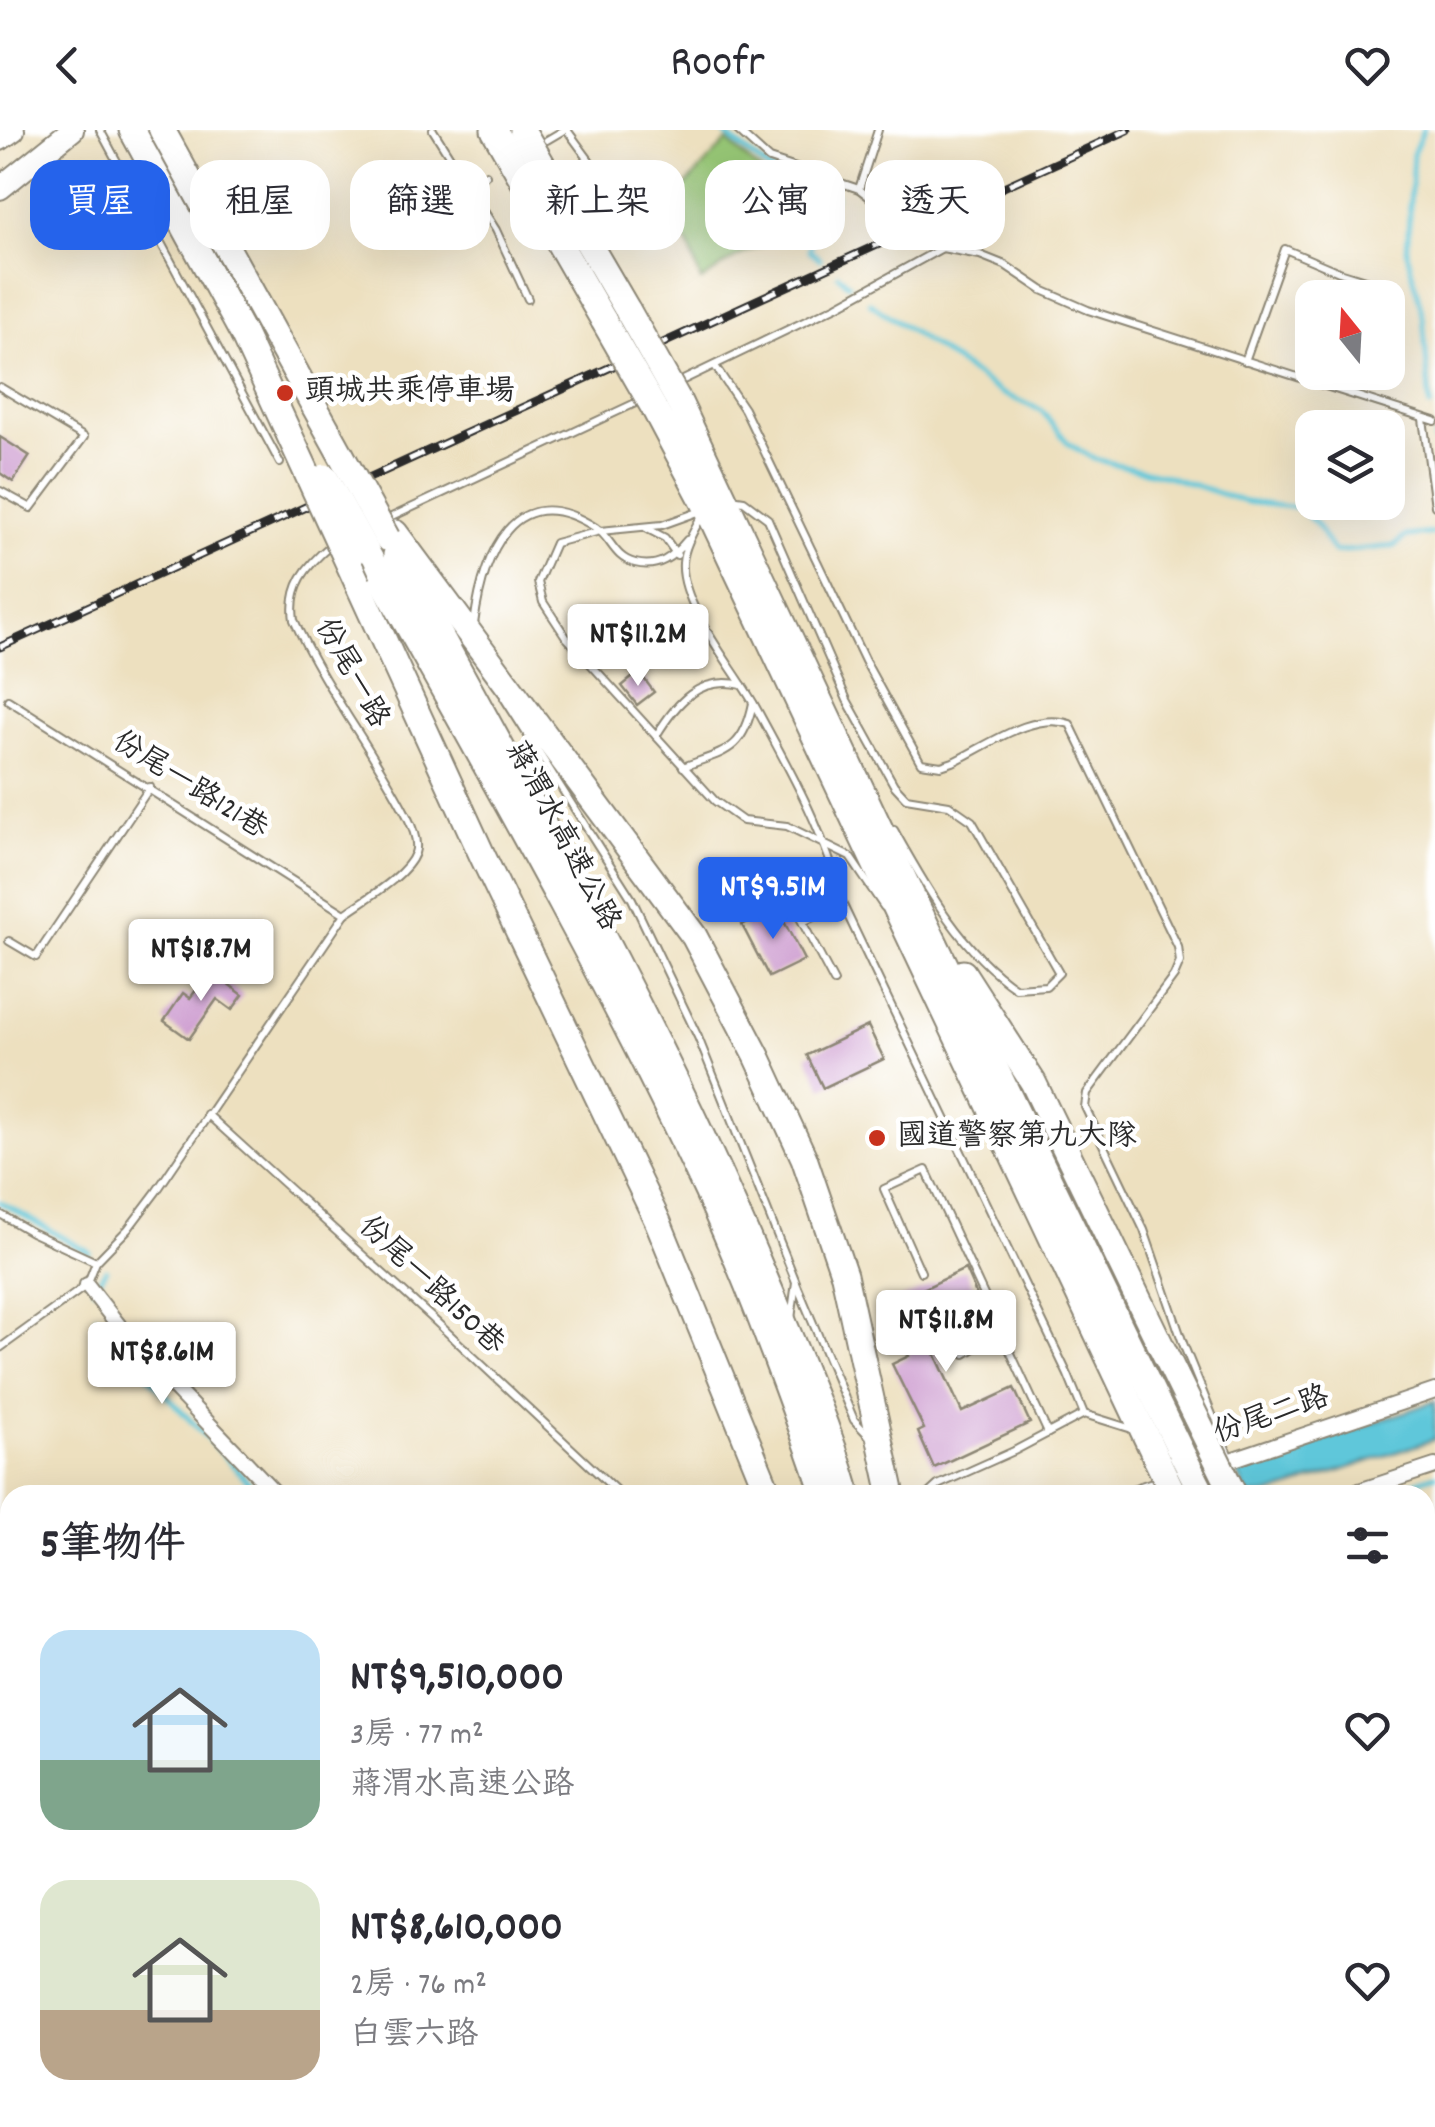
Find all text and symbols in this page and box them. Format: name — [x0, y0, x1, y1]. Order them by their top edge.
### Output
text: Roofr — [670, 33, 765, 97]
icon: back — [40, 38, 95, 93]
icon: heart — [1340, 38, 1395, 93]
chip: 買屋 — [30, 160, 170, 250]
chip: 租屋 — [190, 160, 330, 250]
chip: 篩選 — [350, 160, 490, 250]
chip: 新上架 — [510, 160, 685, 250]
chip: 公寓 — [705, 160, 845, 250]
chip: 透天 — [865, 160, 1005, 250]
north arrow — [1295, 280, 1405, 390]
map controls — [1295, 280, 1405, 520]
place label: 頭城共乘停車場 — [305, 372, 515, 415]
marker: 頭城共乘停車場 — [274, 382, 296, 404]
button: layers — [1295, 410, 1405, 520]
pin: NT$11.2M — [535, 604, 741, 689]
street label: 份尾一路 — [302, 611, 398, 737]
text: NT$11.2M — [590, 613, 686, 659]
street label: 份尾一路121巷 — [103, 722, 275, 852]
street label: 蔣渭水高速公路 — [493, 734, 629, 940]
pin: NT$9.51M — [670, 857, 876, 942]
text: NT$9.51M — [720, 866, 826, 912]
pin: NT$18.7M — [98, 919, 304, 1004]
text: NT$18.7M — [151, 928, 252, 974]
place label: 國道警察第九大隊 — [897, 1117, 1137, 1160]
marker: 國道警察第九大隊 — [866, 1127, 888, 1149]
street label: 份尾一路150巷 — [347, 1208, 513, 1366]
pin: NT$11.8M — [843, 1290, 1049, 1375]
text: NT$11.8M — [898, 1299, 994, 1345]
pin: NT$8.61M — [59, 1322, 265, 1407]
text: NT$8.61M — [110, 1331, 214, 1377]
street label: 份尾二路 — [1208, 1377, 1336, 1457]
text: 5筆物件 — [40, 1518, 185, 1578]
icon: filters — [1340, 1518, 1395, 1573]
text: NT$9,510,000 — [350, 1650, 564, 1710]
icon: home — [120, 1670, 240, 1790]
icon: heart — [1340, 1703, 1395, 1758]
text: 3房 · 77 m² — [350, 1714, 484, 1760]
text: 蔣渭水高速公路 — [350, 1764, 574, 1810]
text: NT$8,610,000 — [350, 1900, 563, 1960]
icon: home — [120, 1920, 240, 2040]
icon: heart — [1340, 1953, 1395, 2008]
text: 2房 · 76 m² — [350, 1964, 487, 2010]
text: 白雲六路 — [350, 2014, 478, 2060]

